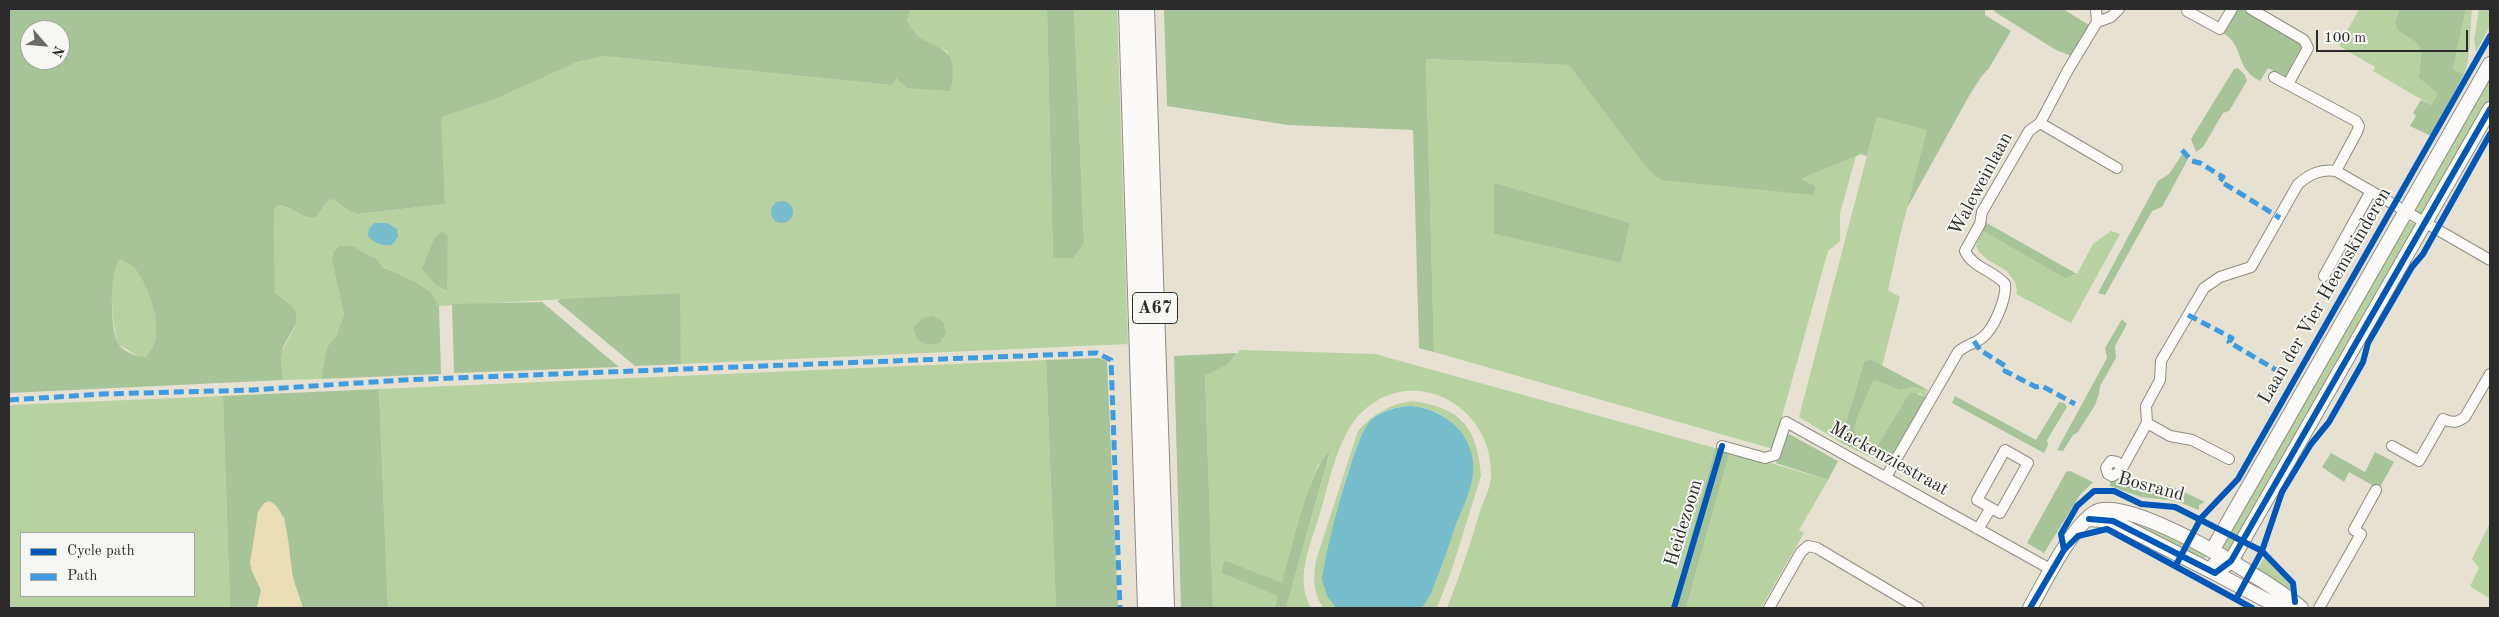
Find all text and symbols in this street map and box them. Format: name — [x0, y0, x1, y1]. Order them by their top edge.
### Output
north arrow — [20, 20, 70, 70]
scale bar — [2319, 20, 2472, 52]
text: 100 m — [2324, 31, 2366, 46]
text: N — [49, 43, 66, 59]
street label: Waleweinlaan — [1944, 128, 2018, 240]
street label: Laan der Vier Heemskinderen — [2254, 184, 2396, 408]
road number: A67 — [1132, 292, 1178, 324]
street label: Mackenziestraat — [1825, 417, 1953, 501]
street label: Bosrand — [2115, 467, 2187, 507]
street label: Heidezoom — [1660, 477, 1708, 569]
legend — [20, 532, 195, 597]
text: Cycle path — [67, 544, 135, 559]
text: Path — [67, 569, 97, 584]

